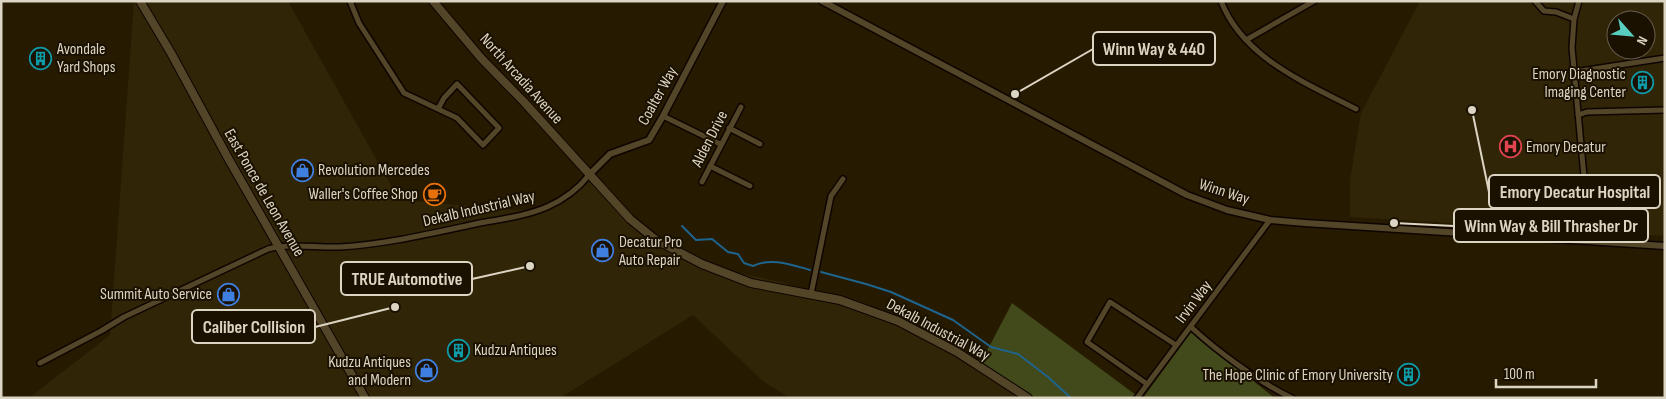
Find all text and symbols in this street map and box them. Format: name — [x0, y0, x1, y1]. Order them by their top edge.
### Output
north arrow — [1606, 10, 1656, 60]
street label: North Arcadia Avenue — [475, 30, 567, 128]
callout: Winn Way & 440 — [1093, 32, 1215, 65]
text: N — [1633, 33, 1651, 48]
text: Winn Way & 440 — [1103, 39, 1205, 60]
place label: Avondale Yard Shops — [56, 40, 116, 77]
building icon: Avondale Yard Shops — [29, 46, 53, 70]
street label: Coalter Way — [634, 63, 682, 129]
place label: Emory Diagnostic Imaging Center — [1532, 65, 1626, 102]
building icon: Emory Diagnostic Imaging Center — [1630, 71, 1654, 95]
street label: Alden Drive — [687, 108, 732, 171]
street label: East Ponce de Leon Avenue — [220, 126, 308, 260]
hospital icon: Emory Decatur — [1498, 135, 1522, 159]
place label: Emory Decatur — [1526, 138, 1606, 157]
shop icon: Revolution Mercedes — [290, 158, 314, 182]
place label: Revolution Mercedes — [318, 161, 430, 180]
street label: Winn Way — [1196, 175, 1252, 209]
callout: Emory Decatur Hospital — [1489, 175, 1660, 208]
cafe icon: Waller's Coffee Shop — [422, 182, 446, 206]
text: Emory Decatur Hospital — [1500, 182, 1650, 203]
place label: Waller's Coffee Shop — [309, 185, 418, 204]
street label: Dekalb Industrial Way — [421, 187, 537, 231]
callout: Winn Way & Bill Thrasher Dr — [1454, 209, 1648, 242]
text: Winn Way & Bill Thrasher Dr — [1464, 216, 1638, 237]
place label: Decatur Pro Auto Repair — [618, 233, 682, 270]
shop icon: Decatur Pro Auto Repair — [591, 239, 615, 263]
callout: TRUE Automotive — [341, 262, 472, 295]
text: TRUE Automotive — [351, 269, 463, 290]
street label: Irvin Way — [1172, 277, 1216, 327]
shop icon: Summit Auto Service — [216, 282, 240, 306]
place label: Summit Auto Service — [100, 285, 212, 304]
street label: Dekalb Industrial Way — [883, 295, 993, 365]
callout: Caliber Collision — [192, 310, 315, 343]
text: Caliber Collision — [203, 317, 305, 338]
building icon: Kudzu Antiques — [446, 338, 470, 362]
place label: Kudzu Antiques — [474, 341, 557, 360]
place label: Kudzu Antiques and Modern — [328, 353, 411, 390]
scale bar — [1496, 356, 1596, 388]
shop icon: Kudzu Antiques and Modern — [415, 359, 439, 383]
building icon: The Hope Clinic of Emory University — [1397, 363, 1421, 387]
text: 100 m — [1504, 365, 1535, 384]
place label: The Hope Clinic of Emory University — [1203, 366, 1393, 385]

